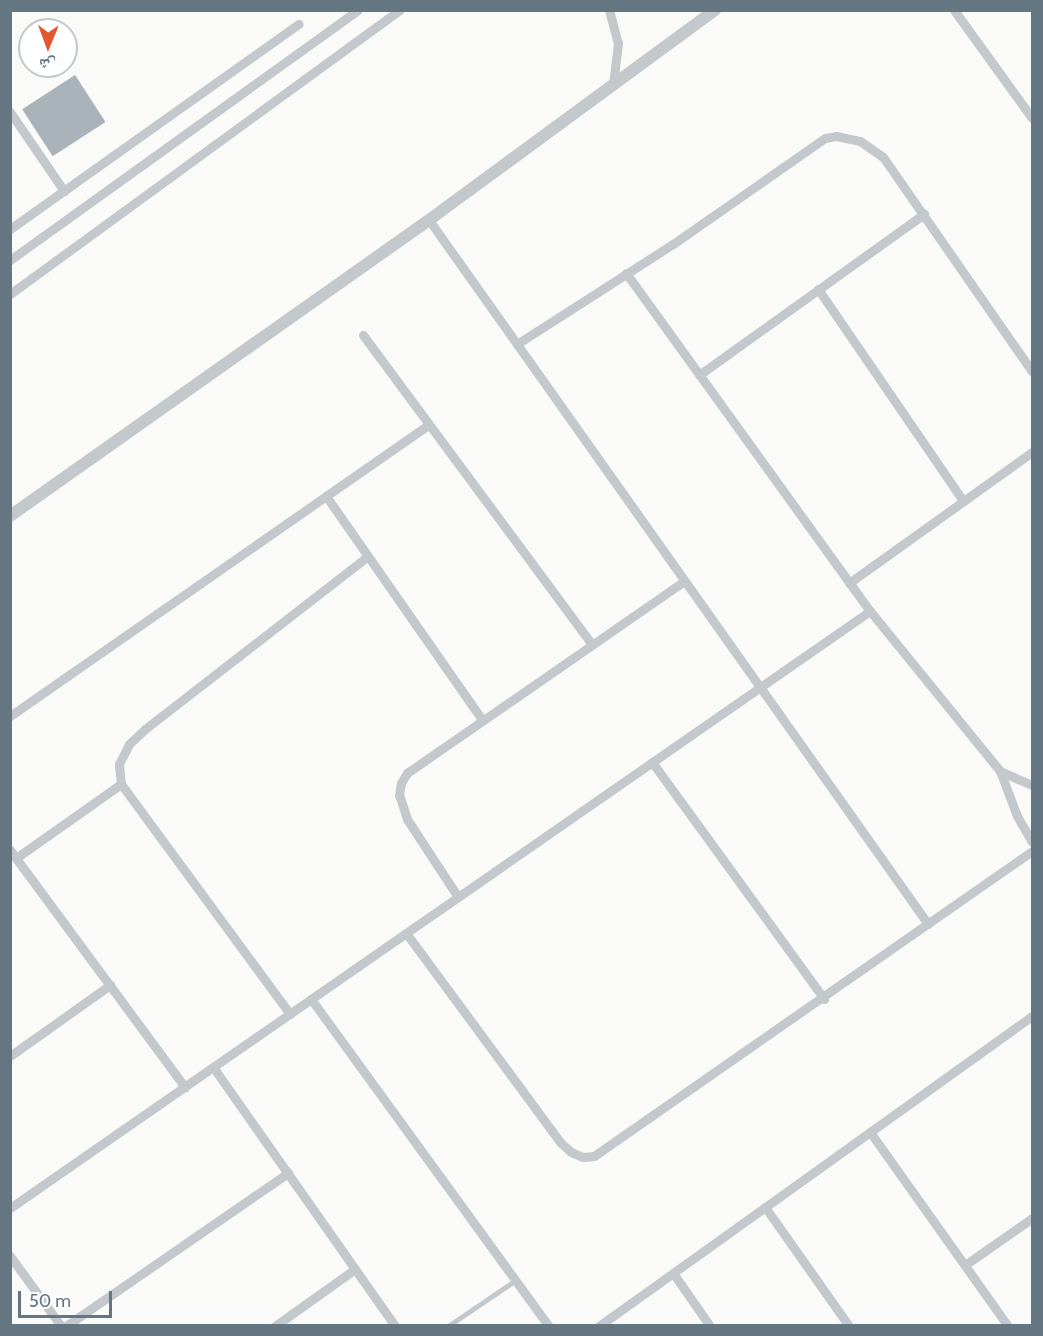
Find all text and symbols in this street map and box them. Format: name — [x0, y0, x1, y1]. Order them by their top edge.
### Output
north arrow — [18, 18, 78, 78]
text: ش — [39, 55, 56, 74]
scale bar — [21, 1279, 116, 1317]
text: 50 m — [29, 1290, 71, 1312]

